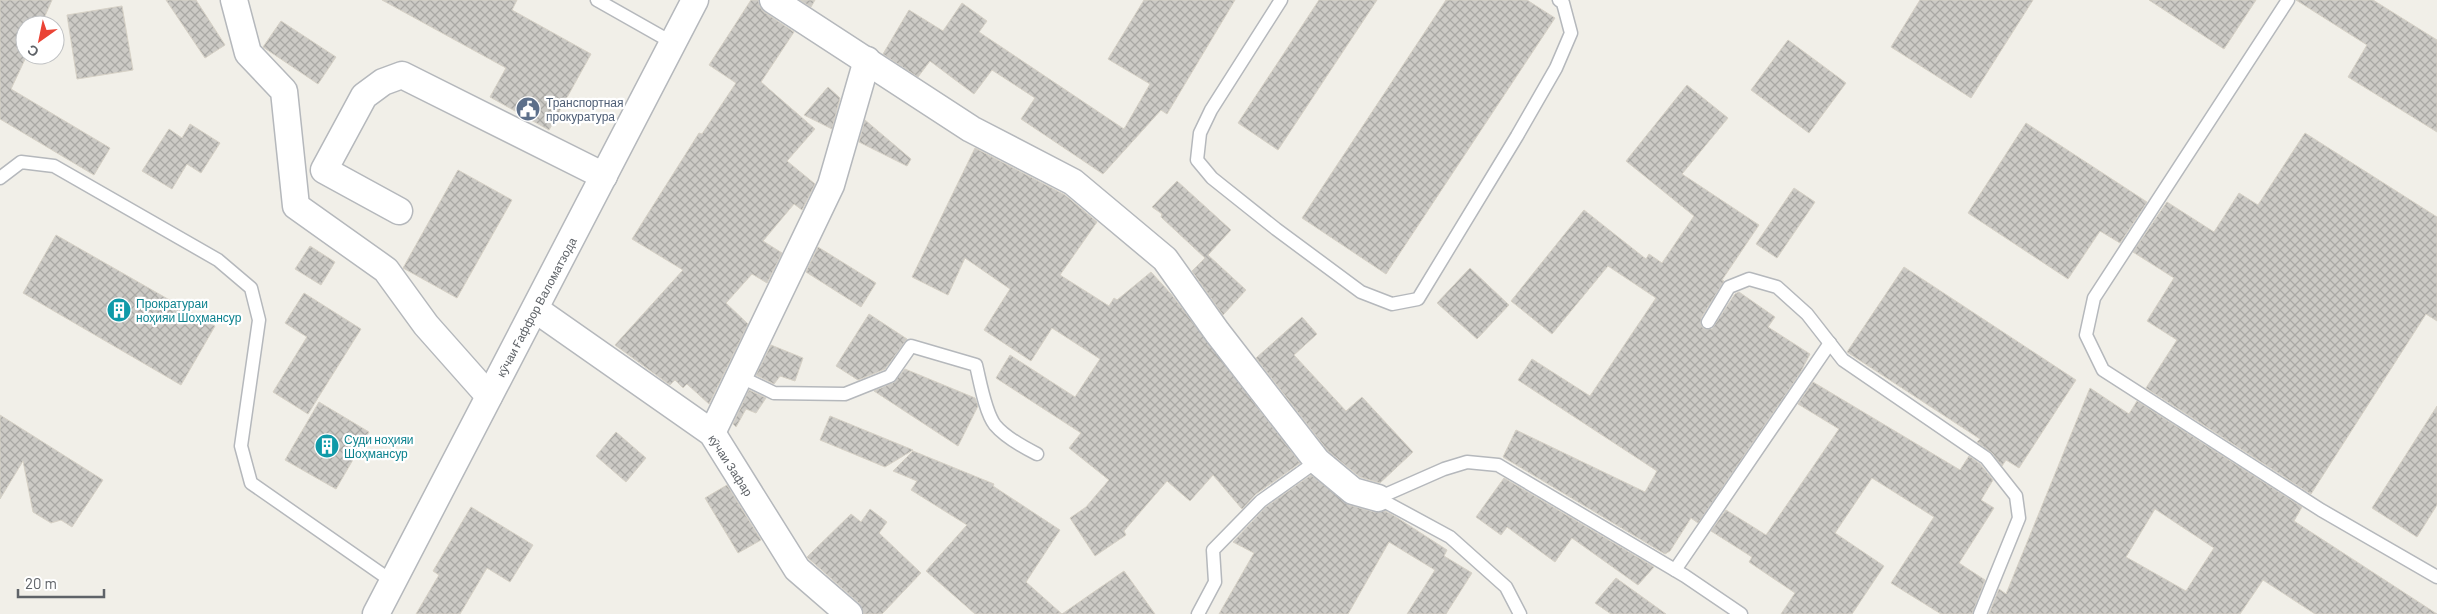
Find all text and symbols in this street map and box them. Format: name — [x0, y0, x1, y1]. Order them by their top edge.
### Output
north arrow — [15, 15, 65, 65]
text: С — [24, 41, 42, 61]
place label: Транспортная прокуратура — [546, 95, 624, 124]
public building icon: Транспортная прокуратура — [515, 96, 541, 122]
street label: кӯчаи Ғаффор Валоматзода — [493, 235, 580, 380]
place label: Прократураи ноҳияи Шоҳмансур — [136, 296, 242, 325]
building icon: Прократураи ноҳияи Шоҳмансур — [106, 297, 132, 323]
place label: Суди ноҳияи Шоҳмансур — [344, 432, 414, 461]
street label: кӯчаи Зафар — [705, 432, 756, 499]
building icon: Суди ноҳияи Шоҳмансур — [314, 433, 340, 459]
scale bar — [18, 566, 104, 598]
text: 20 m — [25, 574, 57, 592]

